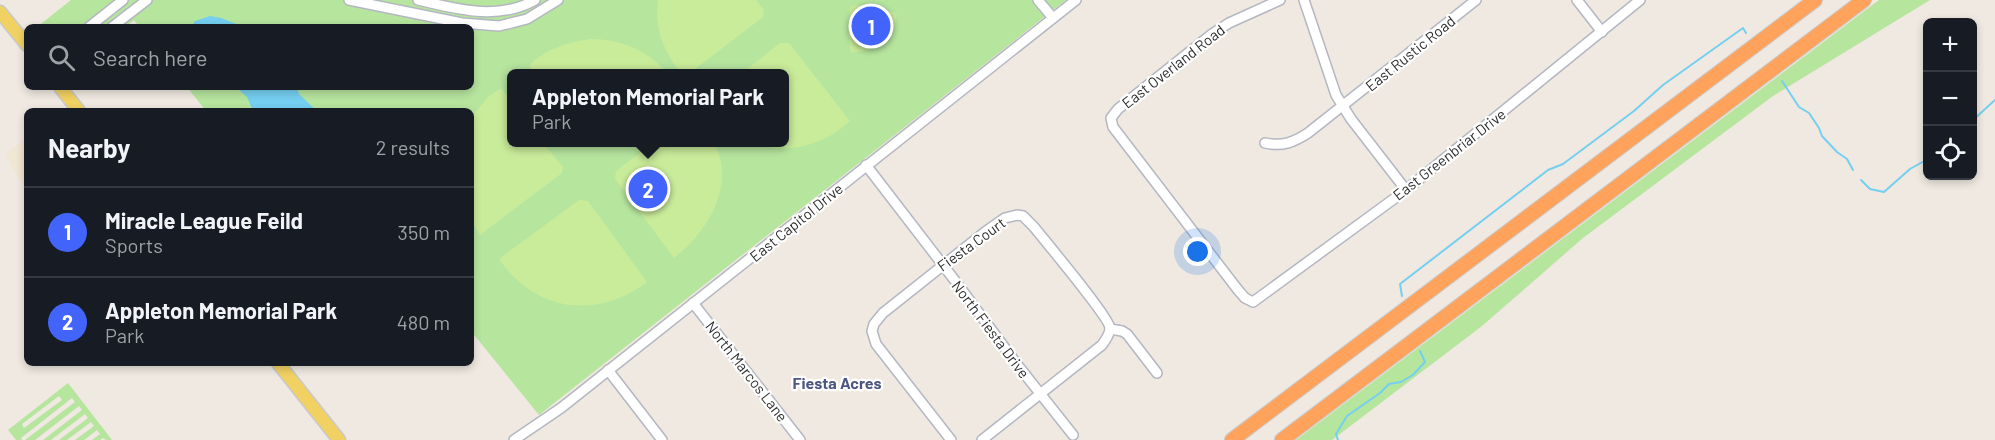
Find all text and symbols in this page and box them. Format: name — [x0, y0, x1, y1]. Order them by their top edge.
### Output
pin: 1 — [852, 3, 890, 48]
street label: East Rustic Road — [1362, 11, 1458, 95]
map controls — [1923, 18, 1977, 180]
button: + — [1923, 18, 1977, 72]
street label: East Overland Road — [1118, 20, 1228, 112]
search box — [24, 24, 474, 90]
icon: search — [45, 41, 78, 74]
text: Search here — [93, 44, 207, 70]
popup — [507, 69, 789, 147]
button: − — [1923, 72, 1977, 126]
text: Appleton Memorial Park — [532, 83, 764, 109]
street label: East Greenbriar Drive — [1389, 104, 1509, 204]
text: Park — [532, 109, 571, 133]
button: locate — [1923, 126, 1977, 180]
text: Nearby — [48, 132, 130, 163]
text: 2 results — [376, 135, 450, 159]
pin: 2 — [628, 166, 668, 212]
street label: East Capitol Drive — [746, 179, 846, 265]
text: Miracle League Feild — [105, 207, 303, 233]
street label: Fiesta Court — [933, 213, 1009, 275]
text: 1 — [64, 220, 71, 244]
text: 350 m — [398, 220, 450, 244]
text: Sports — [105, 233, 163, 257]
your location — [1183, 237, 1212, 266]
street label: North Fiesta Drive — [948, 277, 1034, 381]
text: Appleton Memorial Park — [105, 297, 337, 323]
text: 2 — [62, 310, 73, 334]
text: 480 m — [397, 310, 450, 334]
street label: North Marcos Lane — [702, 317, 792, 425]
text: Park — [105, 323, 144, 347]
district label: Fiesta Acres — [792, 373, 882, 392]

